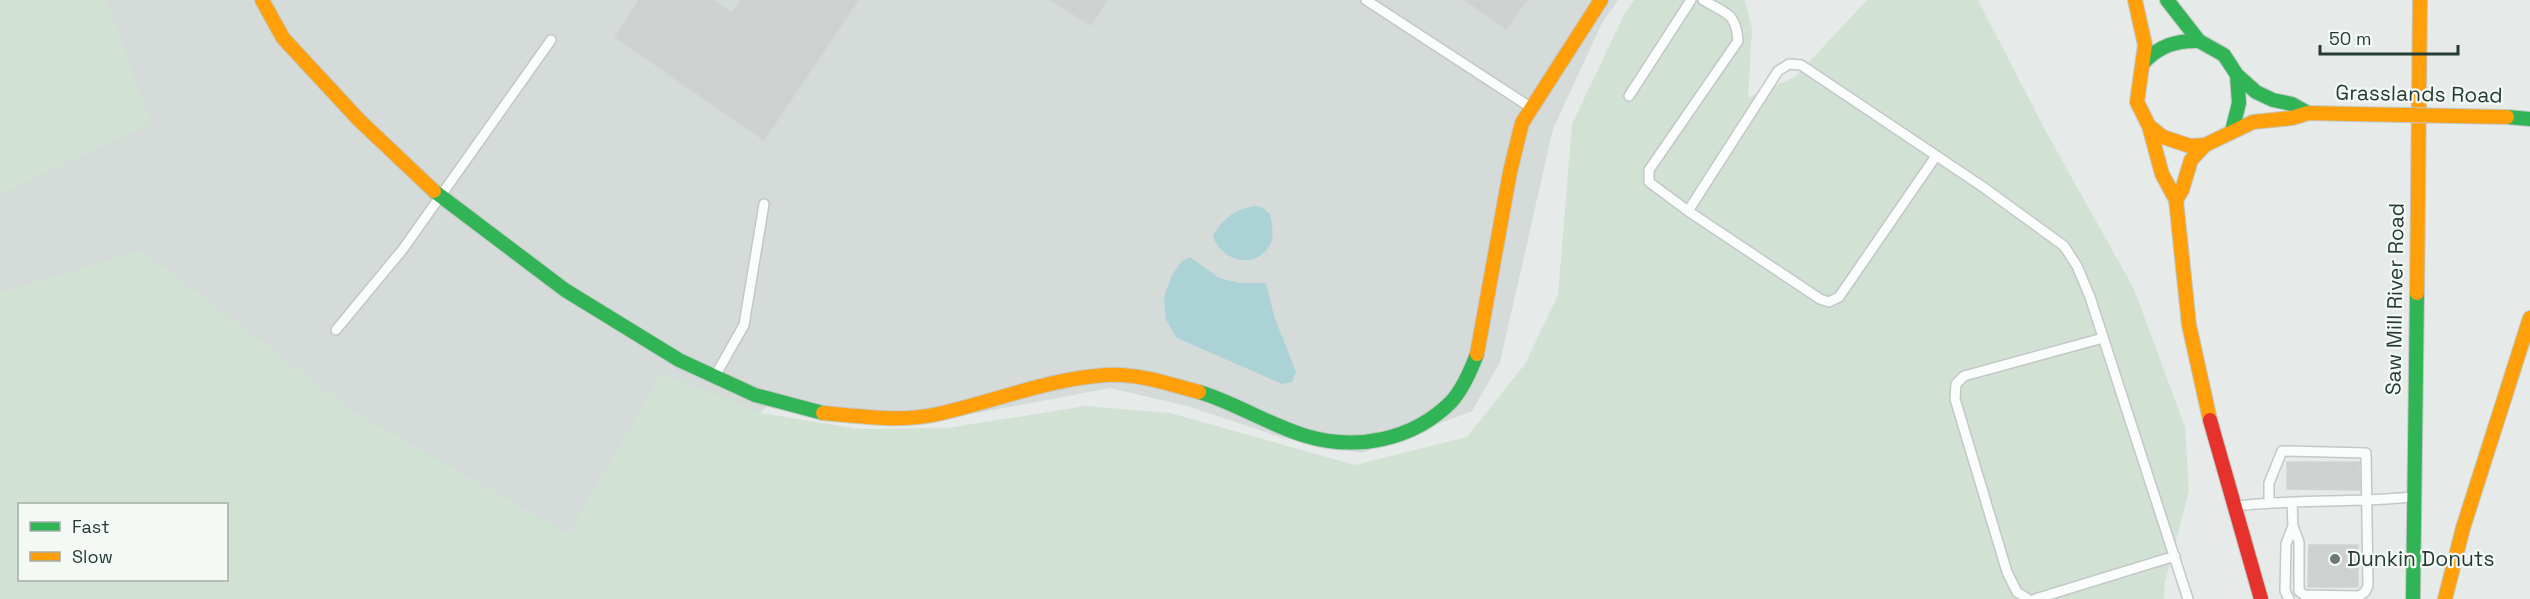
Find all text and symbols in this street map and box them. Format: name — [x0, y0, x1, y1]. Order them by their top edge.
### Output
scale bar — [2320, 18, 2458, 56]
text: 50 m — [2329, 27, 2371, 50]
street label: Grasslands Road — [2335, 79, 2503, 108]
street label: Saw Mill River Road — [2379, 202, 2410, 395]
legend — [18, 503, 228, 581]
text: Fast — [72, 515, 109, 538]
text: Slow — [72, 545, 113, 568]
place label: Dunkin Donuts — [2347, 545, 2495, 572]
marker: Dunkin Donuts — [2328, 552, 2342, 566]

